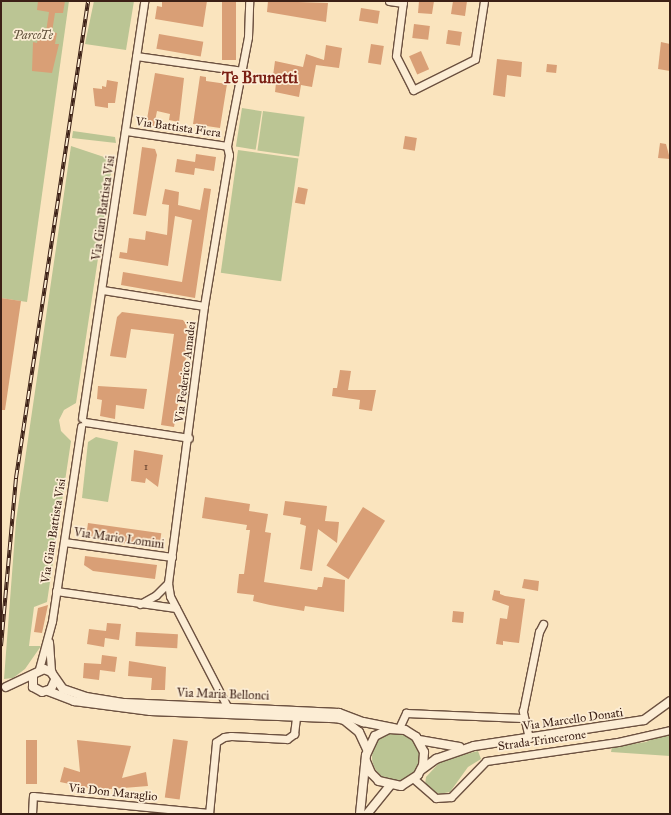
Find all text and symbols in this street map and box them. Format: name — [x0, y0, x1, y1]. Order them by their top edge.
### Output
park label: ParcoTe — [13, 29, 53, 43]
district label: Te Brunetti — [222, 68, 298, 88]
street label: Via Battista Fiera — [134, 115, 222, 141]
street label: Via Gian Battista Visi — [90, 155, 118, 261]
street label: Via Federico Amadei — [173, 321, 199, 423]
house number: 1 — [144, 462, 148, 474]
street label: Via Gian Battista Visi — [39, 478, 69, 584]
street label: Via Mario Lomini — [73, 526, 165, 552]
street label: Via Maria Bellonci — [177, 686, 269, 704]
street label: Via Marcello Donati — [522, 706, 624, 734]
street label: Strada Trincerone — [497, 728, 587, 754]
street label: Via Don Maraglio — [68, 781, 158, 805]

